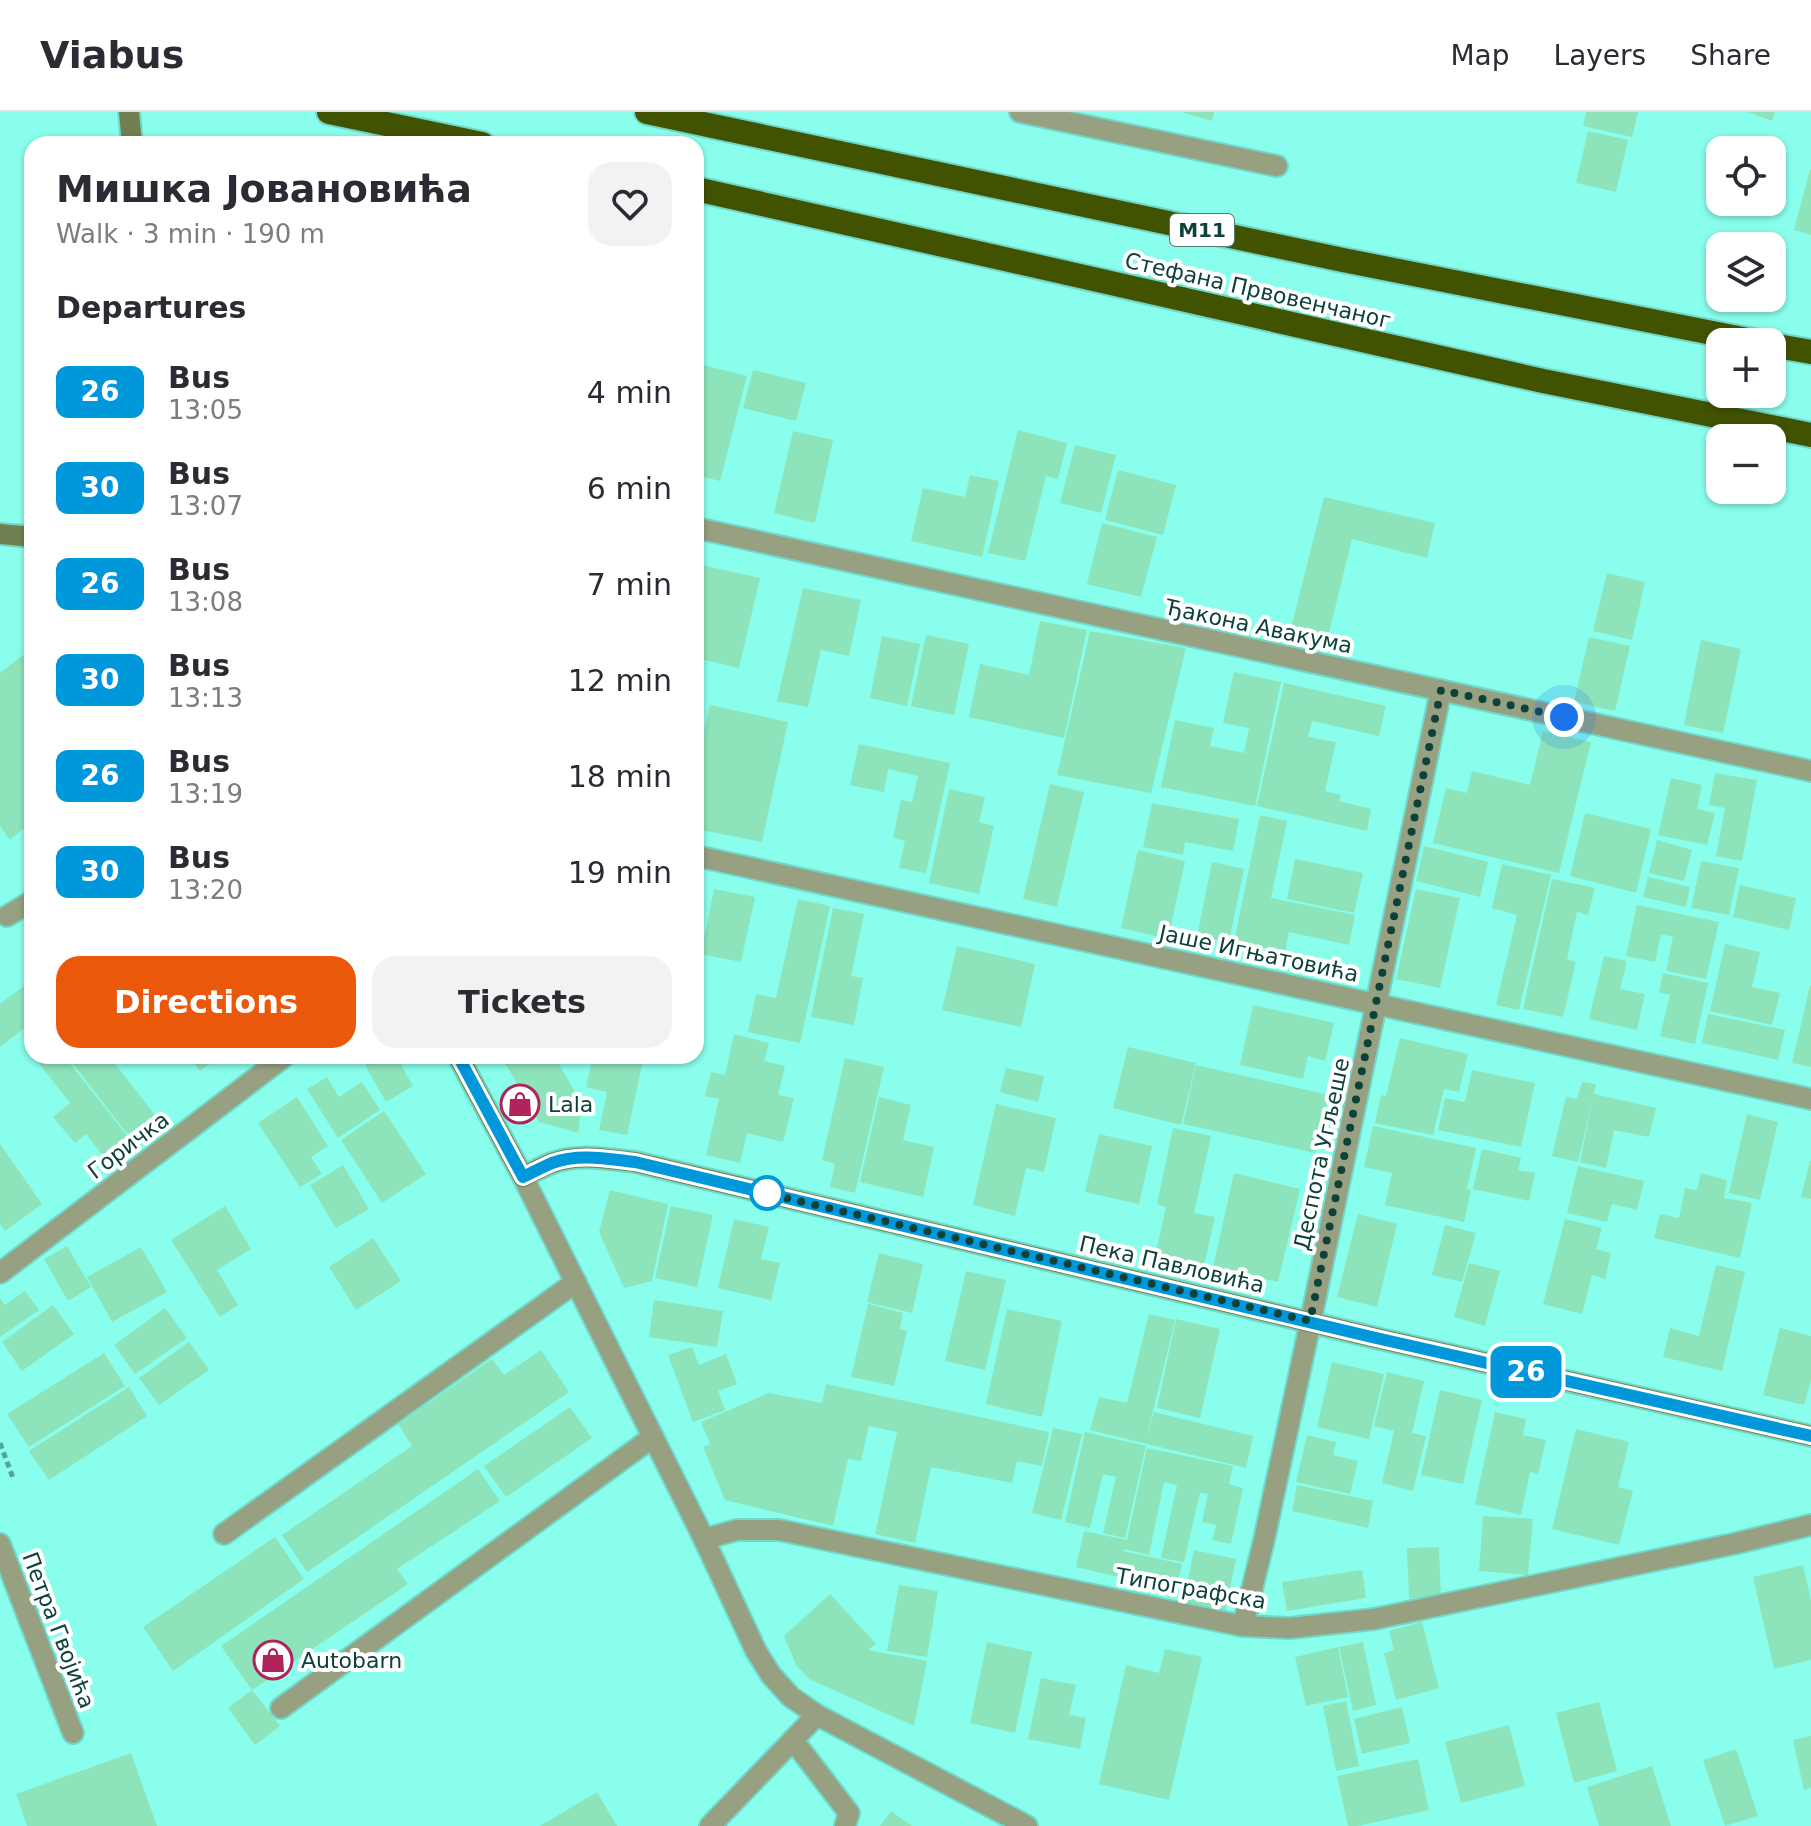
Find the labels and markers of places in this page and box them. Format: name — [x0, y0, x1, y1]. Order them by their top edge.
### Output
shop icon: Lala — [499, 1083, 541, 1125]
place label: Lala — [548, 1092, 593, 1117]
unlabelled marker — [750, 1176, 784, 1210]
shop icon: Autobarn — [252, 1639, 294, 1681]
place label: Autobarn — [301, 1648, 402, 1673]

